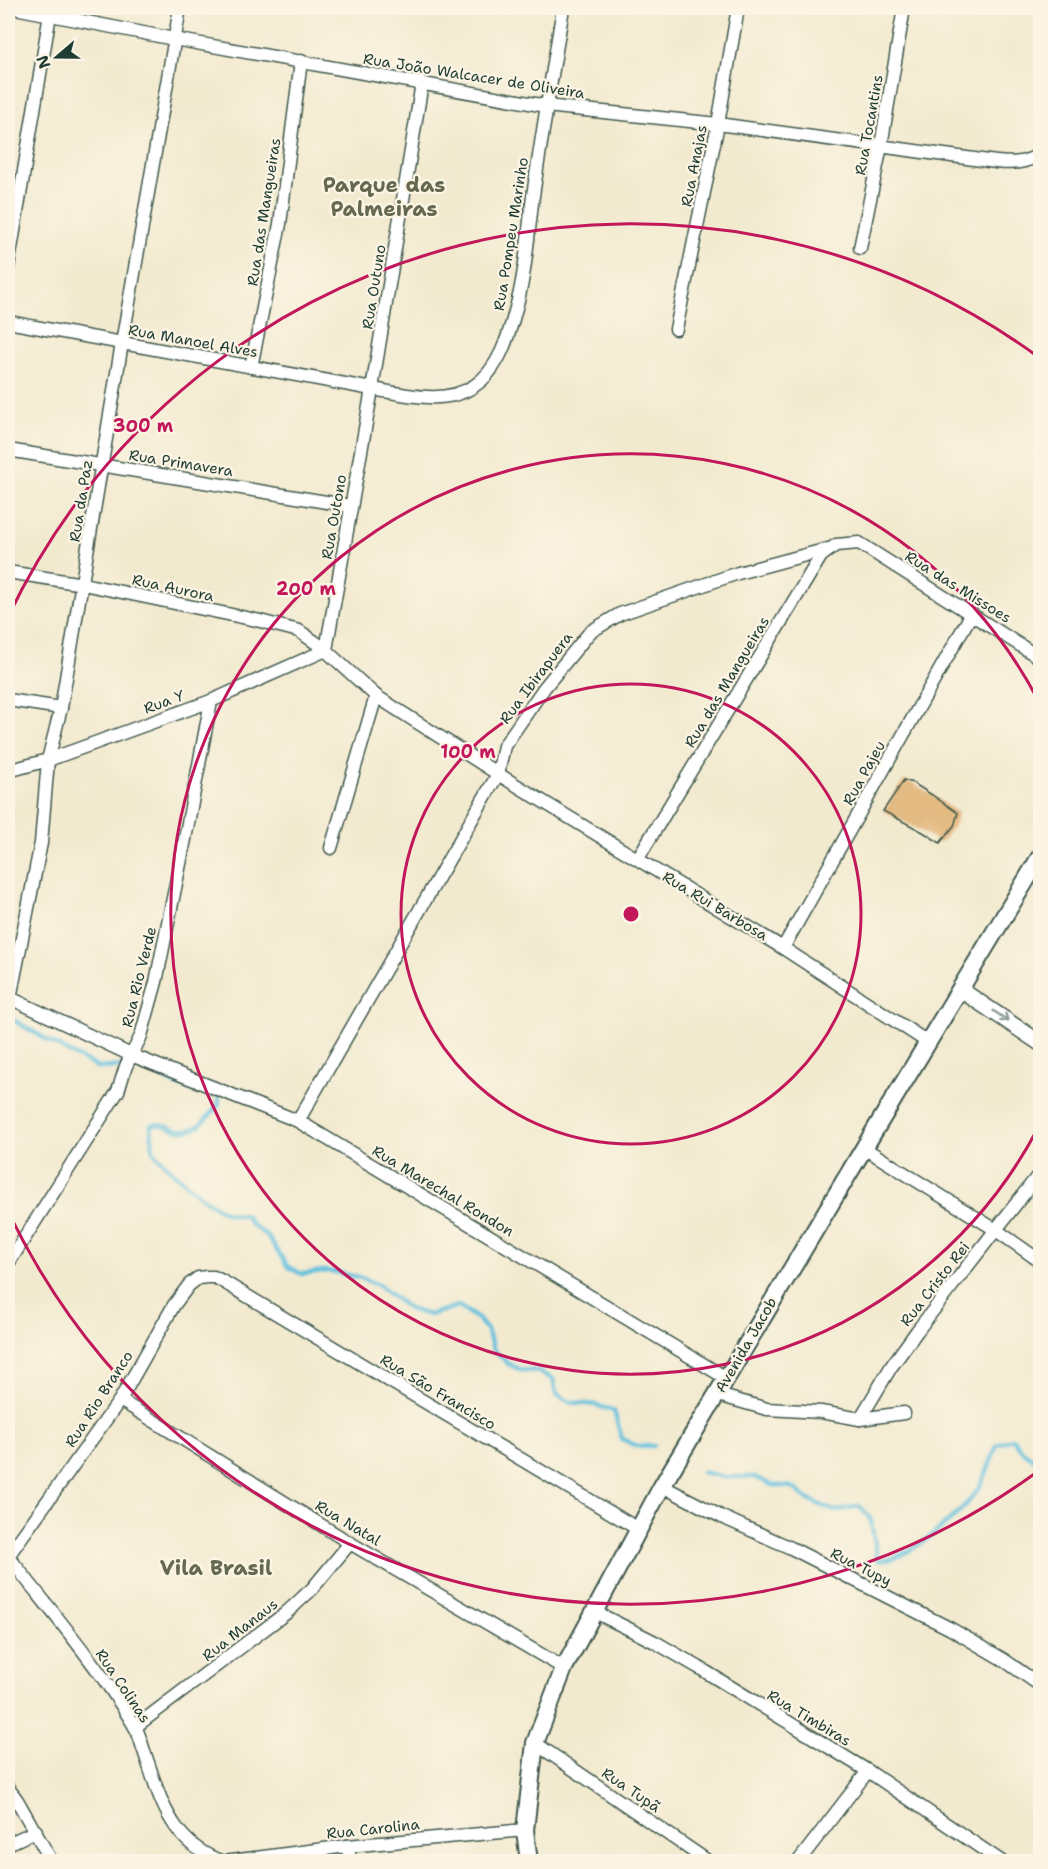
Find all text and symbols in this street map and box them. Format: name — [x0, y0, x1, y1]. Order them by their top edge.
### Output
north arrow — [27, 27, 87, 87]
street label: Rua João Walcacer de Oliveira — [362, 49, 587, 103]
text: N — [31, 52, 55, 72]
street label: Rua Tocantins — [850, 73, 888, 177]
street label: Rua Anajas — [676, 123, 712, 209]
street label: Rua das Mangueiras — [242, 136, 286, 288]
street label: Rua Pompeu Marinho — [489, 156, 533, 312]
district label: Parque das Palmeiras — [323, 171, 445, 223]
street label: Rua Outuno — [357, 243, 391, 331]
street label: Rua Manoel Alves — [127, 320, 259, 362]
text: 300 m — [113, 414, 174, 438]
street label: Rua Primavera — [128, 445, 235, 481]
street label: Rua da Paz — [65, 458, 97, 544]
street label: Rua Outono — [317, 473, 351, 561]
street label: Rua das Missoes — [901, 546, 1015, 628]
street label: Rua Aurora — [130, 570, 216, 607]
text: 200 m — [276, 577, 337, 601]
street label: Rua das Mangueiras — [680, 613, 774, 751]
street label: Rua Ibirapuera — [495, 628, 577, 728]
street label: Rua Y — [141, 685, 187, 719]
street label: Rua Pajeu — [838, 737, 890, 809]
text: 100 m — [440, 740, 496, 764]
street label: Rua Rui Barbosa — [659, 867, 772, 946]
centre of rings — [621, 904, 641, 924]
street label: Rua Rio Verde — [117, 925, 161, 1029]
one-way arrow — [992, 1010, 1008, 1022]
street label: Rua Marechal Rondon — [368, 1141, 518, 1241]
street label: Rua Cristo Rei — [896, 1238, 974, 1330]
street label: Avenida Jacob — [711, 1294, 781, 1396]
street label: Rua Rio Branco — [60, 1347, 138, 1451]
street label: Rua São Francisco — [376, 1350, 500, 1434]
street label: Rua Natal — [311, 1496, 385, 1551]
street label: Rua Tupy — [827, 1543, 895, 1591]
district label: Vila Brasil — [160, 1554, 272, 1582]
street label: Rua Manaus — [198, 1594, 282, 1666]
street label: Rua Colinas — [91, 1645, 155, 1727]
street label: Rua Timbiras — [763, 1685, 855, 1751]
street label: Rua Tupã — [598, 1763, 665, 1817]
street label: Rua Carolina — [326, 1814, 421, 1844]

